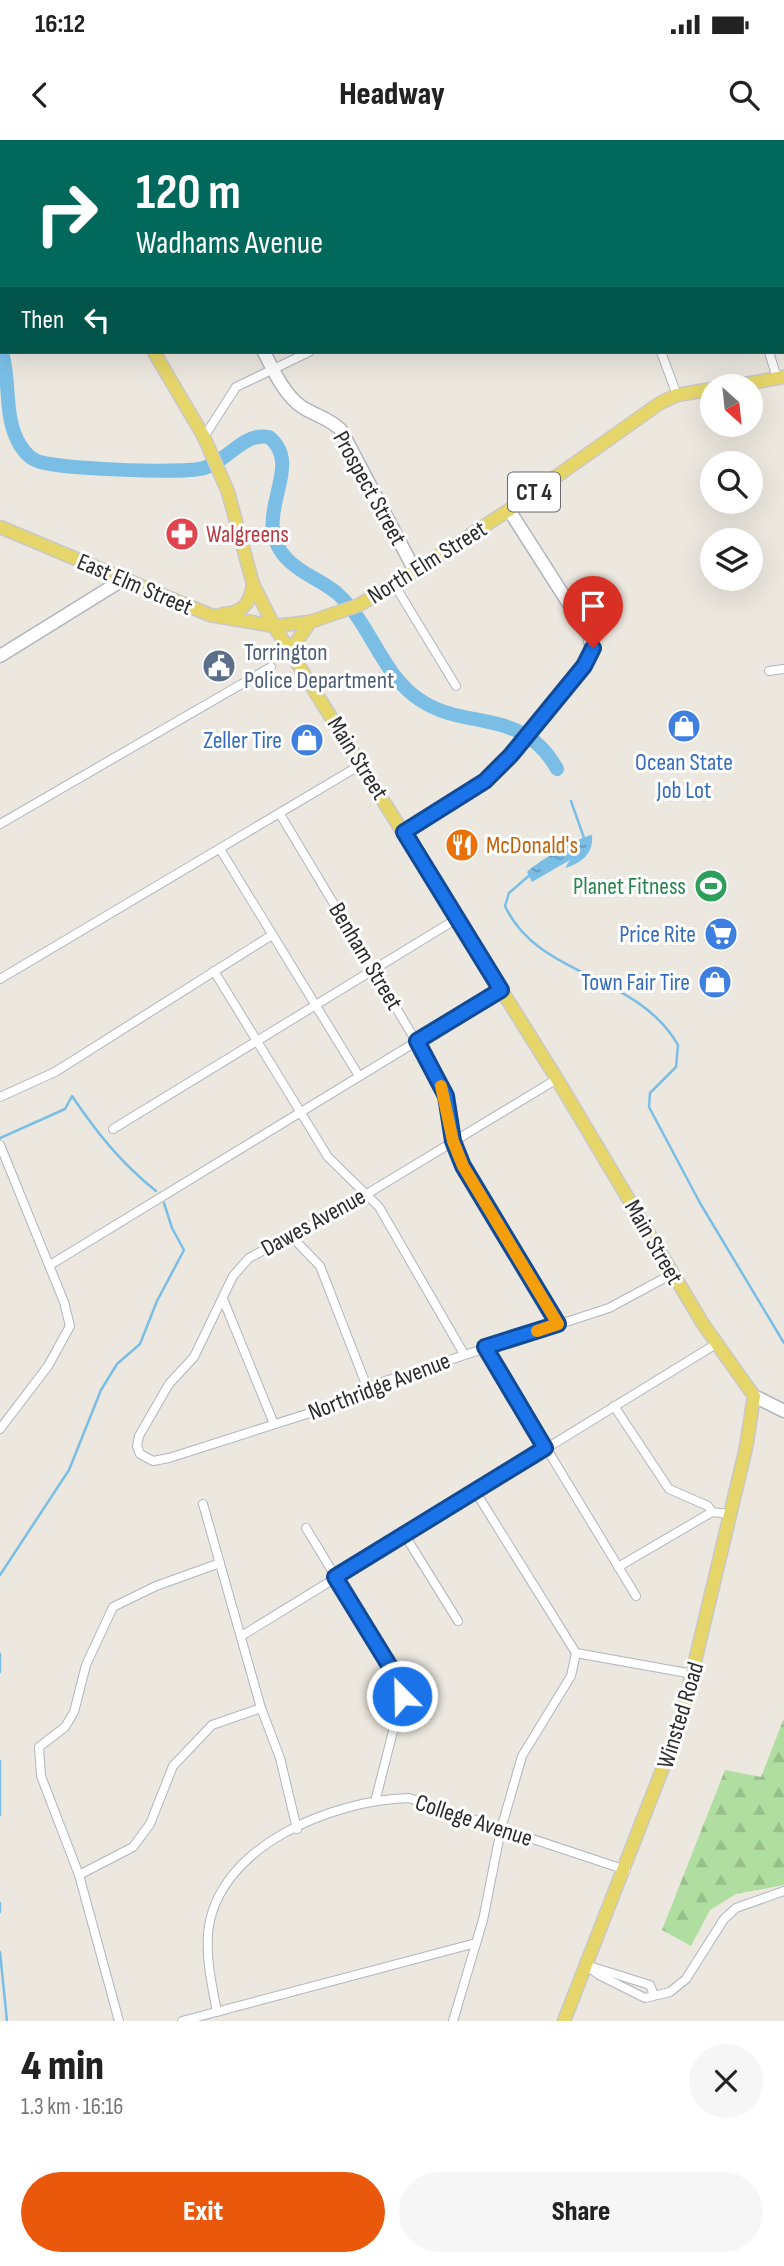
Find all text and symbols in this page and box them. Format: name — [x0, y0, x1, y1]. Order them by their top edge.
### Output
text: 16:12 — [35, 9, 85, 40]
text: Headway — [339, 75, 445, 114]
icon: back — [21, 76, 59, 114]
icon: search — [725, 76, 763, 114]
text: 120 m — [136, 164, 241, 223]
icon: right — [21, 168, 112, 259]
text: Wadhams Avenue — [136, 224, 323, 263]
icon: left — [78, 301, 116, 339]
text: Then — [21, 305, 64, 336]
north arrow — [700, 374, 763, 438]
map controls — [700, 374, 763, 591]
street label: Prospect Street — [326, 426, 413, 550]
button: search — [700, 451, 763, 514]
road number: CT 4 — [508, 472, 560, 512]
street label: North Elm Street — [362, 514, 492, 610]
pharmacy icon: Walgreens — [163, 515, 201, 553]
place label: Walgreens — [206, 520, 289, 549]
button: layers — [700, 528, 763, 591]
street label: East Elm Street — [73, 547, 197, 622]
pin — [563, 576, 623, 648]
icon: arrive — [574, 587, 612, 625]
place label: Torrington Police Department — [244, 638, 394, 695]
public building icon: Torrington Police Department — [200, 647, 238, 685]
shop icon: Ocean State Job Lot — [665, 707, 703, 745]
street label: Main Street — [321, 711, 394, 805]
shop icon: Zeller Tire — [288, 721, 326, 759]
place label: Zeller Tire — [203, 726, 282, 755]
place label: Ocean State Job Lot — [635, 748, 733, 805]
restaurant icon: McDonald's — [443, 826, 481, 864]
place label: McDonald's — [486, 831, 578, 860]
sports icon: Planet Fitness — [692, 867, 730, 905]
place label: Planet Fitness — [573, 872, 686, 901]
street label: Benham Street — [322, 897, 409, 1015]
supermarket icon: Price Rite — [702, 915, 740, 953]
place label: Price Rite — [619, 920, 696, 949]
shop icon: Town Fair Tire — [696, 963, 734, 1001]
place label: Town Fair Tire — [581, 968, 690, 997]
street label: Dawes Avenue — [256, 1182, 371, 1263]
street label: Main Street — [618, 1195, 689, 1290]
street label: Northridge Avenue — [304, 1346, 454, 1427]
position arrow — [365, 1659, 439, 1733]
street label: Winsted Road — [651, 1659, 710, 1772]
street label: College Avenue — [412, 1788, 536, 1853]
text: 4 min — [21, 2041, 104, 2092]
button: close — [689, 2044, 763, 2118]
text: 1.3 km · 16:16 — [21, 2093, 123, 2121]
button: Exit — [21, 2172, 385, 2252]
button: Share — [399, 2172, 763, 2252]

